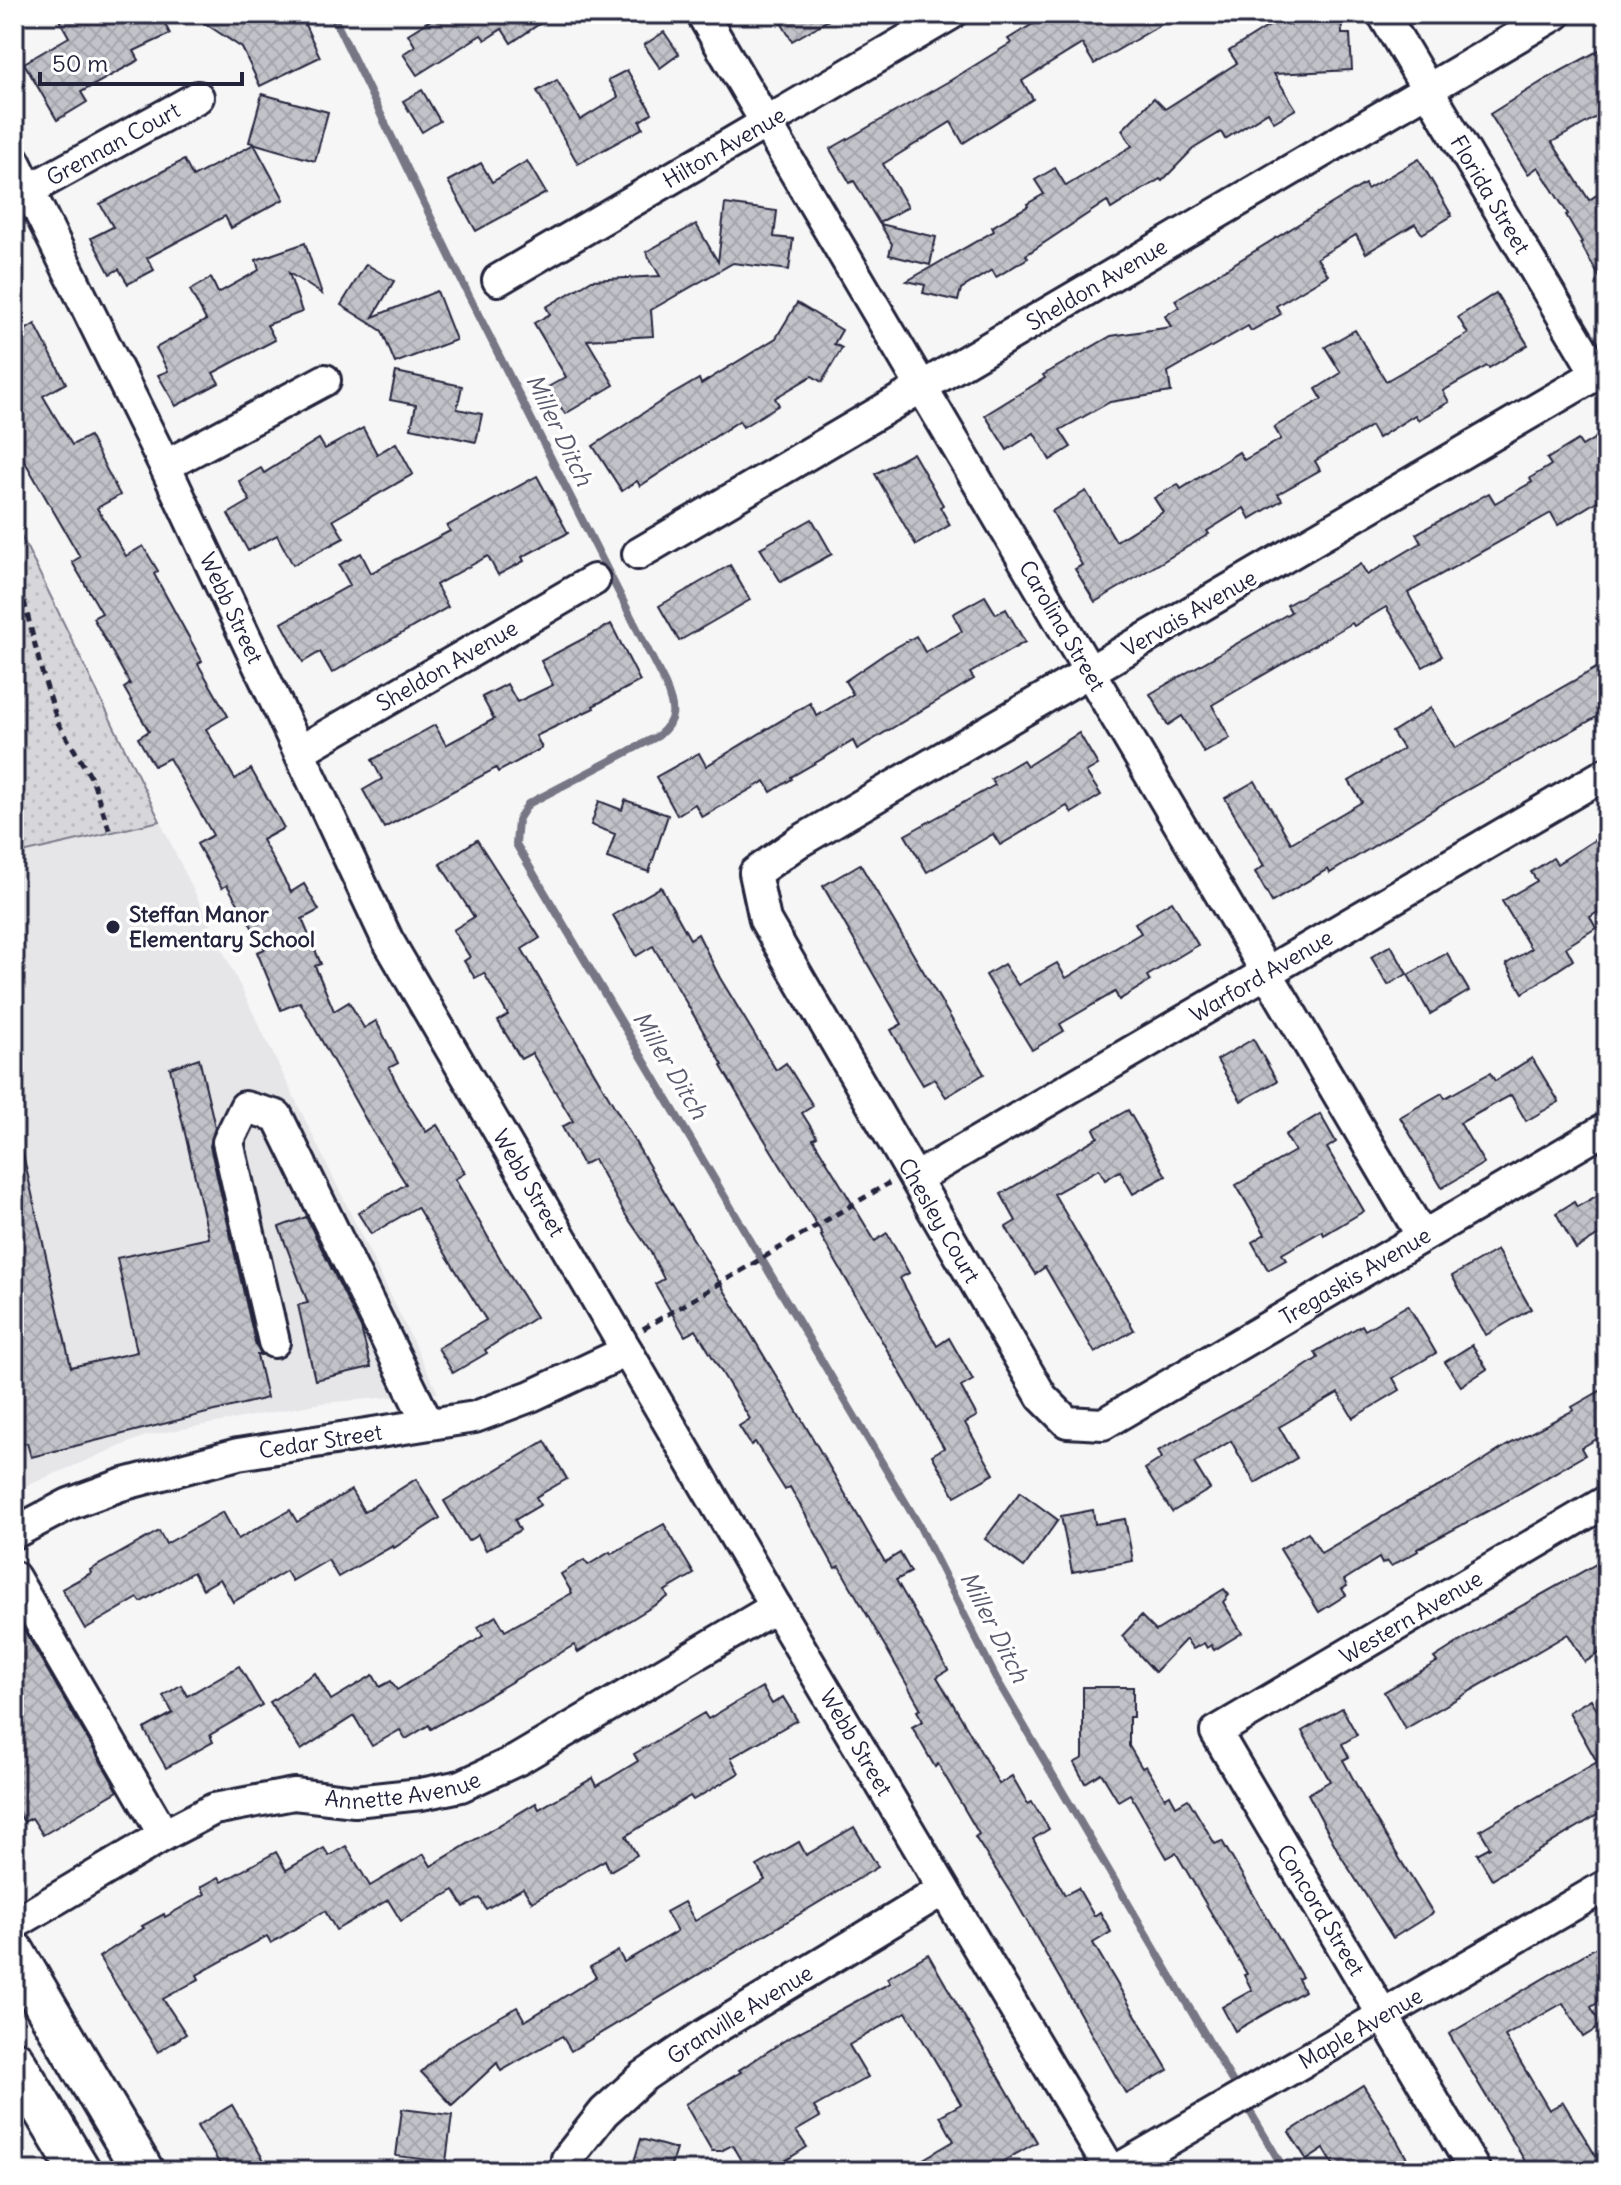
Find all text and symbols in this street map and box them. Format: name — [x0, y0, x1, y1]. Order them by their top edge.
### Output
scale bar — [40, 36, 242, 86]
text: 50 m — [52, 48, 108, 78]
street label: Grennan Court — [42, 96, 185, 192]
street label: Hilton Avenue — [658, 101, 790, 194]
street label: Florida Street — [1444, 130, 1536, 259]
street label: Sheldon Avenue — [1021, 232, 1172, 337]
water label: Miller Ditch — [520, 369, 600, 491]
street label: Webb Street — [194, 548, 270, 668]
street label: Carolina Street — [1013, 555, 1112, 696]
street label: Vervais Avenue — [1117, 563, 1261, 663]
street label: Sheldon Avenue — [371, 613, 523, 718]
place label: Steffan Manor Elementary School — [129, 900, 315, 953]
marker: Steffan Manor Elementary School — [104, 918, 122, 936]
street label: Warford Avenue — [1185, 923, 1338, 1028]
water label: Miller Ditch — [627, 1005, 715, 1125]
street label: Webb Street — [487, 1124, 571, 1242]
street label: Chesley Court — [892, 1153, 987, 1288]
street label: Tregaskis Avenue — [1275, 1221, 1436, 1331]
street label: Cedar Street — [257, 1418, 384, 1465]
street label: Western Avenue — [1334, 1564, 1487, 1670]
water label: Miller Ditch — [954, 1566, 1036, 1688]
street label: Webb Street — [814, 1684, 899, 1801]
street label: Annette Avenue — [324, 1765, 485, 1815]
street label: Concord Street — [1271, 1839, 1371, 1981]
street label: Granville Avenue — [662, 1959, 818, 2070]
street label: Maple Avenue — [1294, 1981, 1427, 2075]

